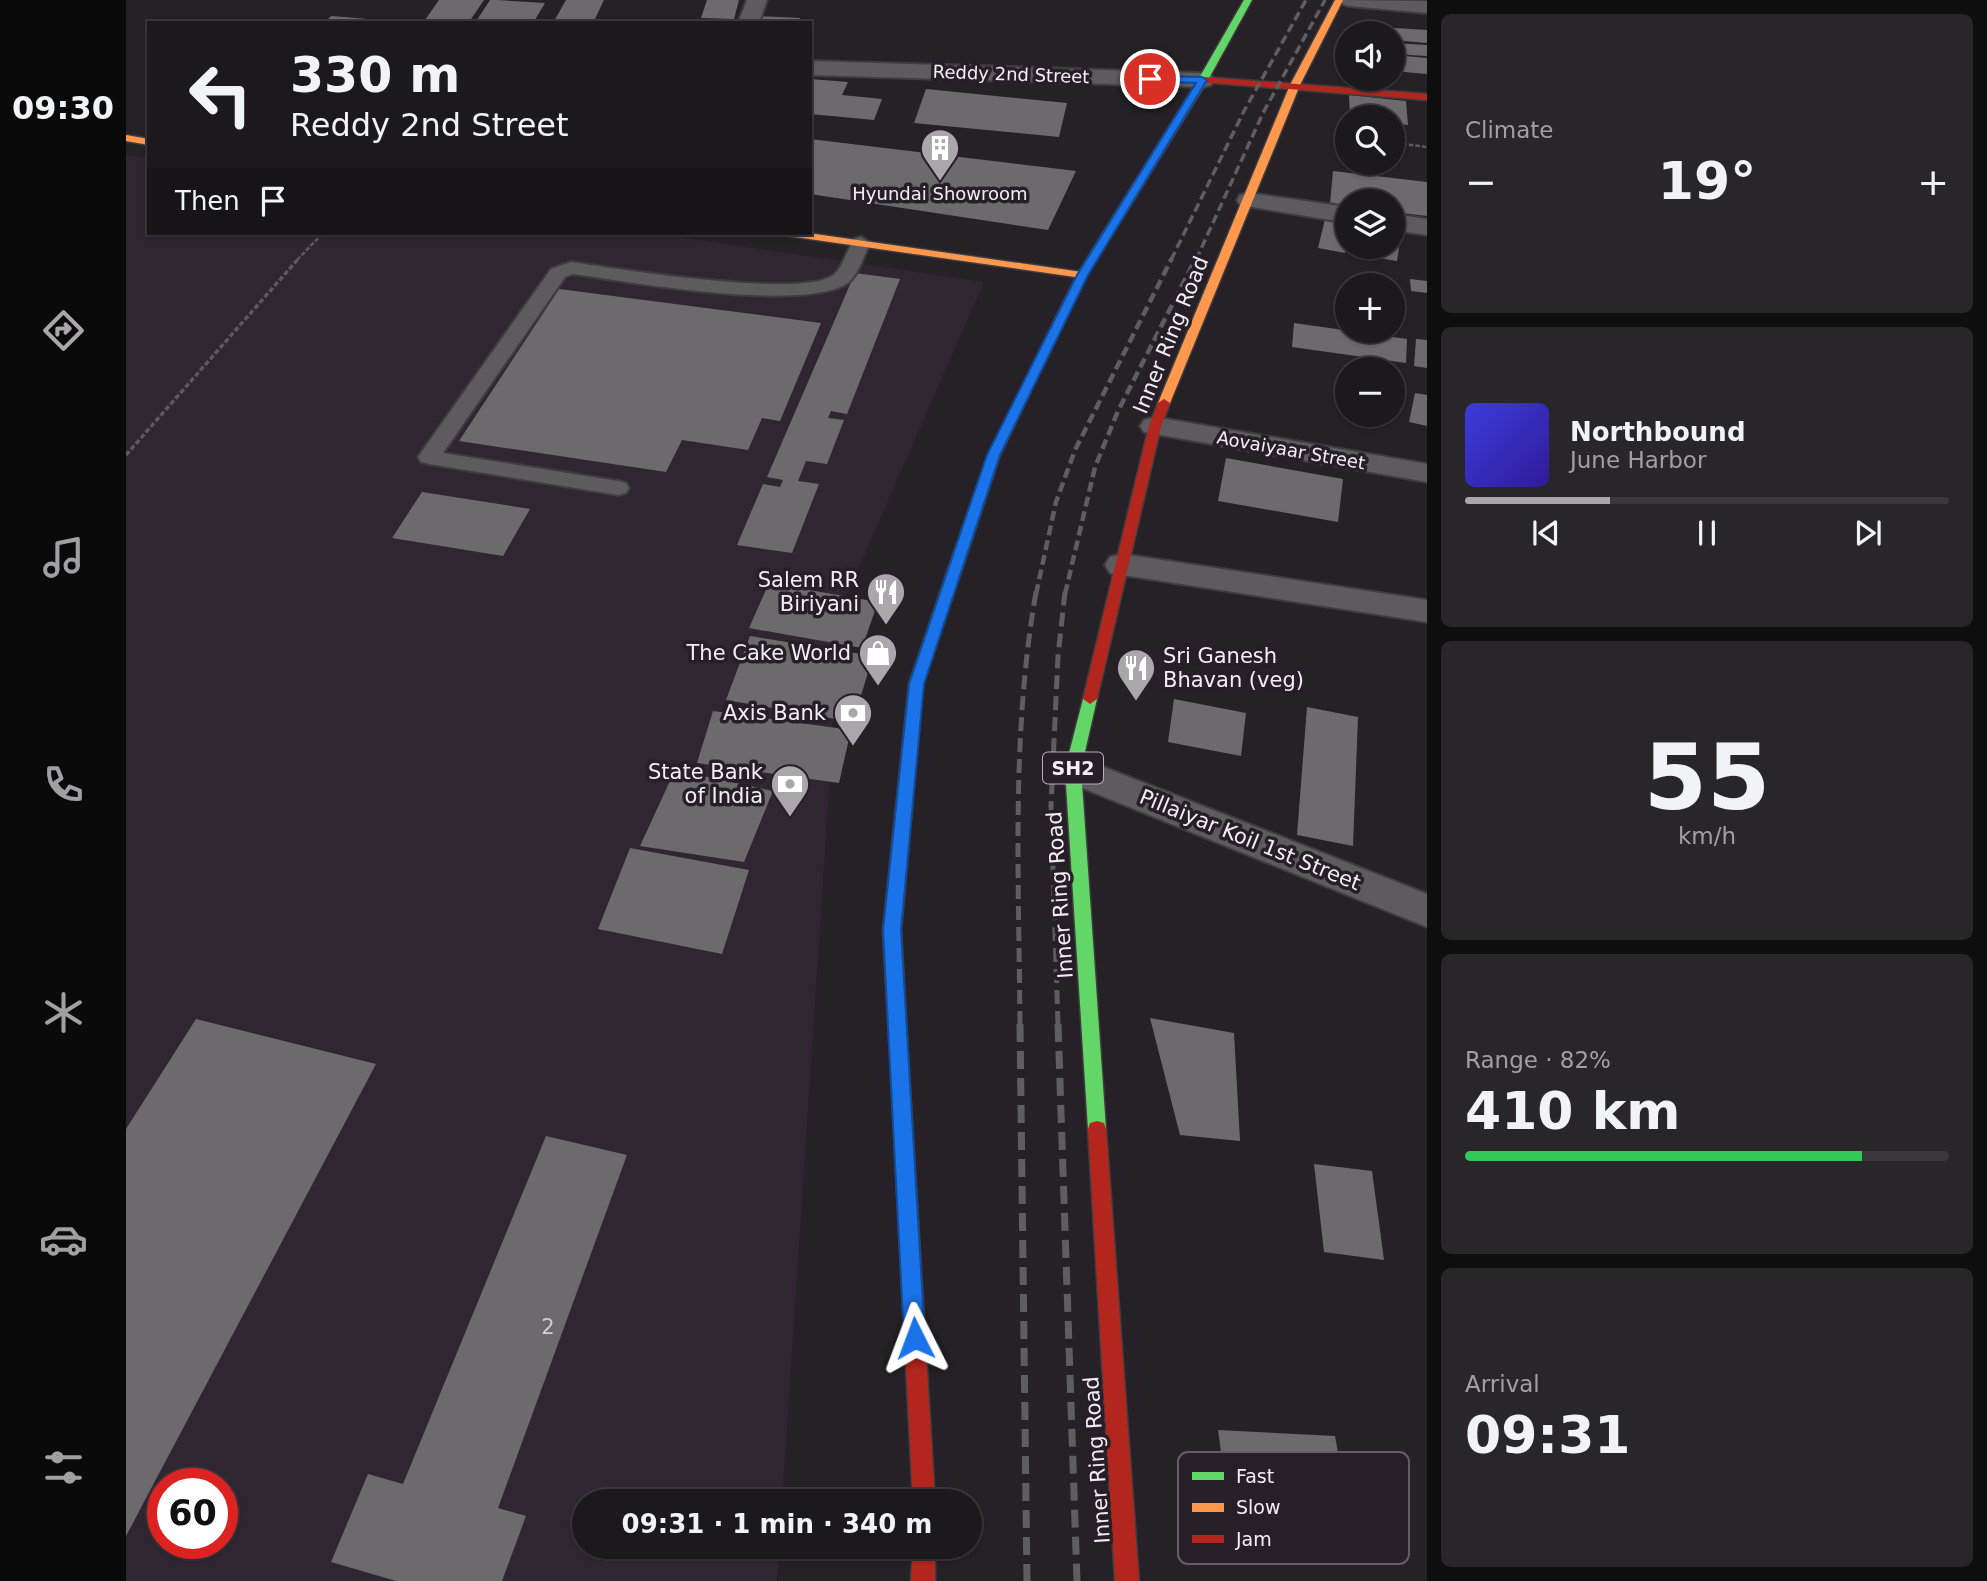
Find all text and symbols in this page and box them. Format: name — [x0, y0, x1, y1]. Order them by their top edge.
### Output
map controls — [1335, 21, 1405, 427]
button: sound — [1335, 21, 1405, 91]
text: 330 m — [290, 47, 460, 104]
icon: left — [175, 49, 266, 140]
pin — [1120, 49, 1180, 109]
icon: arrive — [1131, 60, 1169, 98]
street label: Reddy 2nd Street — [932, 61, 1090, 87]
text: 09:30 — [12, 89, 114, 127]
button: search — [1335, 105, 1405, 175]
text: Reddy 2nd Street — [290, 106, 569, 144]
text: Climate — [1465, 117, 1554, 143]
building icon: Hyundai Showroom — [919, 127, 961, 182]
text: 19° — [1658, 151, 1756, 211]
text: − — [1465, 160, 1497, 204]
text: + — [1917, 160, 1949, 204]
icon: arrive — [254, 182, 292, 220]
place label: Hyundai Showroom — [852, 183, 1028, 204]
text: Then — [175, 186, 240, 216]
button: layers — [1335, 189, 1405, 259]
street label: Inner Ring Road — [1129, 253, 1213, 417]
button: + — [1335, 273, 1405, 343]
icon: directions — [39, 306, 88, 355]
button: − — [1335, 357, 1405, 427]
text: Northbound — [1570, 417, 1746, 447]
street label: Aovaiyaar Street — [1215, 427, 1367, 473]
text: June Harbor — [1570, 447, 1706, 473]
icon: previous — [1527, 514, 1565, 552]
icon: pause — [1688, 514, 1726, 552]
icon: next — [1849, 514, 1887, 552]
icon: music — [39, 533, 88, 582]
place label: Salem RR Biriyani — [758, 568, 859, 616]
restaurant icon: Salem RR Biriyani — [865, 571, 907, 626]
shop icon: The Cake World — [857, 632, 899, 687]
place label: The Cake World — [686, 641, 851, 665]
place label: Sri Ganesh Bhavan (veg) — [1163, 644, 1304, 692]
restaurant icon: Sri Ganesh Bhavan (veg) — [1115, 647, 1157, 702]
bank icon: Axis Bank — [832, 692, 874, 747]
place label: Axis Bank — [723, 701, 827, 725]
text: 55 — [1644, 725, 1770, 830]
road number: SH2 — [1043, 752, 1103, 783]
icon: phone — [39, 760, 88, 809]
place label: State Bank of India — [648, 760, 764, 808]
bank icon: State Bank of India — [769, 763, 811, 818]
street label: Pillaiyar Koil 1st Street — [1136, 785, 1364, 895]
street label: Inner Ring Road — [1042, 811, 1078, 979]
text: km/h — [1678, 823, 1736, 849]
icon: climate — [39, 988, 88, 1037]
text: Range · 82% — [1465, 1047, 1611, 1073]
text: 410 km — [1465, 1081, 1680, 1141]
icon: car — [39, 1215, 88, 1264]
position arrow — [878, 1301, 952, 1375]
house number: 2 — [541, 1315, 555, 1339]
text: Arrival — [1465, 1371, 1540, 1397]
street label: Inner Ring Road — [1079, 1376, 1115, 1544]
text: 09:31 — [1465, 1405, 1631, 1465]
icon: filters — [39, 1443, 88, 1492]
legend — [1178, 1452, 1409, 1564]
text: Fast — [1236, 1465, 1274, 1487]
speed limit sign: 60 — [147, 1468, 238, 1559]
text: Slow — [1236, 1496, 1281, 1518]
text: 09:31 · 1 min · 340 m — [622, 1509, 932, 1539]
text: Jam — [1235, 1528, 1272, 1550]

